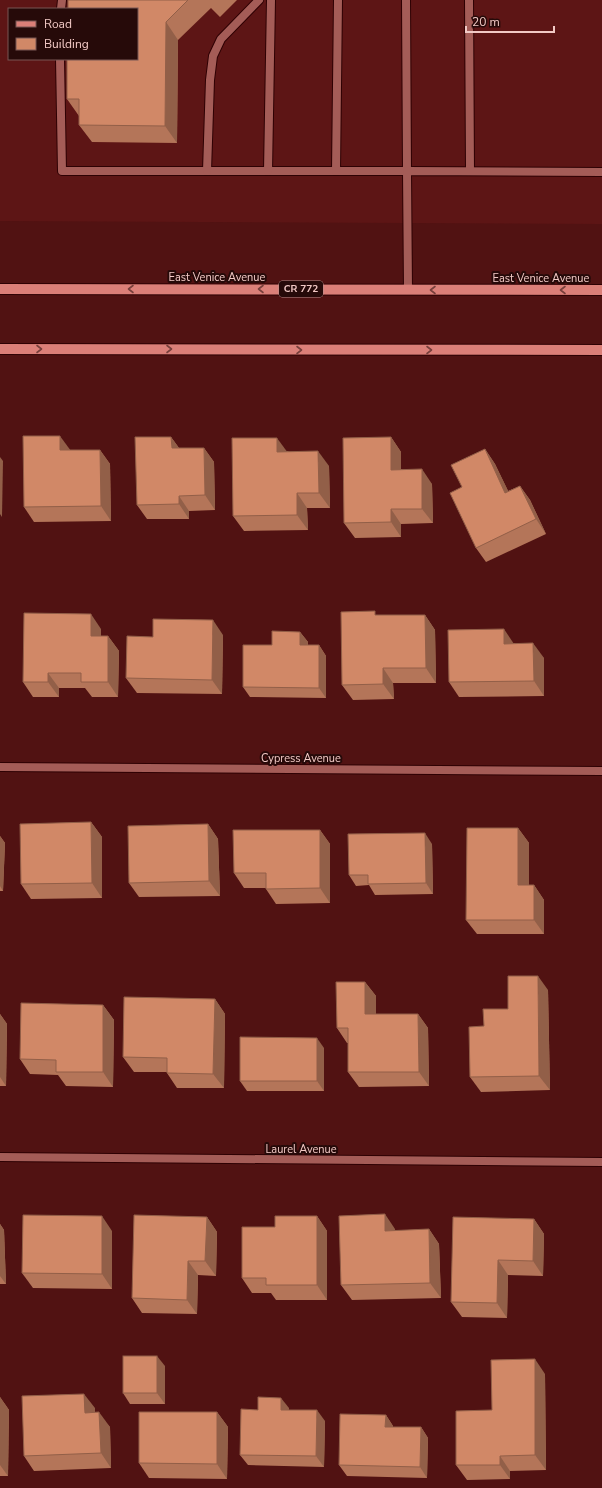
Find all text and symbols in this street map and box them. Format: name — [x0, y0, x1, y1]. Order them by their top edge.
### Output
legend — [8, 8, 138, 60]
scale bar — [466, 8, 554, 34]
text: 20 m — [472, 14, 500, 30]
text: Road — [44, 16, 72, 32]
text: Building — [44, 36, 89, 52]
street label: East Venice Avenue — [169, 270, 266, 285]
street label: East Venice Avenue — [493, 271, 590, 286]
road number: CR 772 — [279, 281, 323, 297]
one-way arrow — [128, 285, 134, 293]
one-way arrow — [258, 285, 264, 293]
one-way arrow — [430, 286, 436, 294]
one-way arrow — [560, 286, 566, 294]
one-way arrow — [36, 345, 42, 353]
one-way arrow — [166, 345, 172, 353]
one-way arrow — [296, 346, 302, 354]
one-way arrow — [426, 346, 432, 354]
street label: Cypress Avenue — [261, 751, 341, 766]
street label: Laurel Avenue — [265, 1142, 337, 1157]

